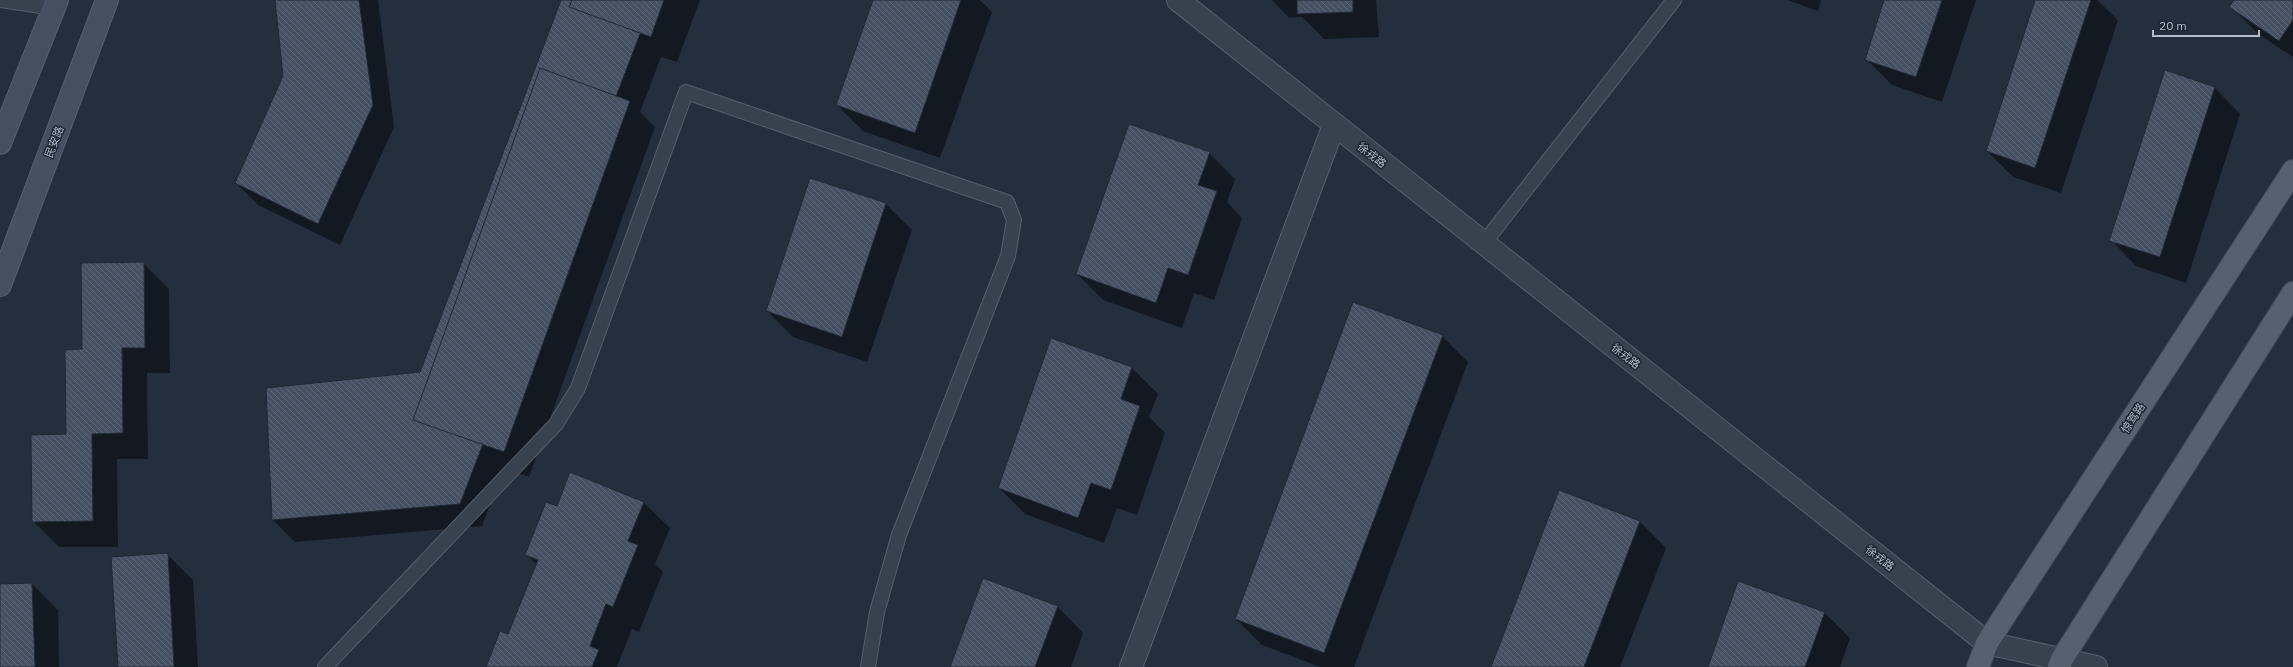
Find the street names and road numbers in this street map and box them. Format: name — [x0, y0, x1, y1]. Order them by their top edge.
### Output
street label: 民安路 — [42, 124, 66, 160]
street label: 徐戎路 — [1355, 139, 1389, 171]
street label: 徐戎路 — [1609, 340, 1643, 372]
street label: 惊驾路 — [2118, 400, 2148, 436]
street label: 徐戎路 — [1863, 542, 1897, 574]

